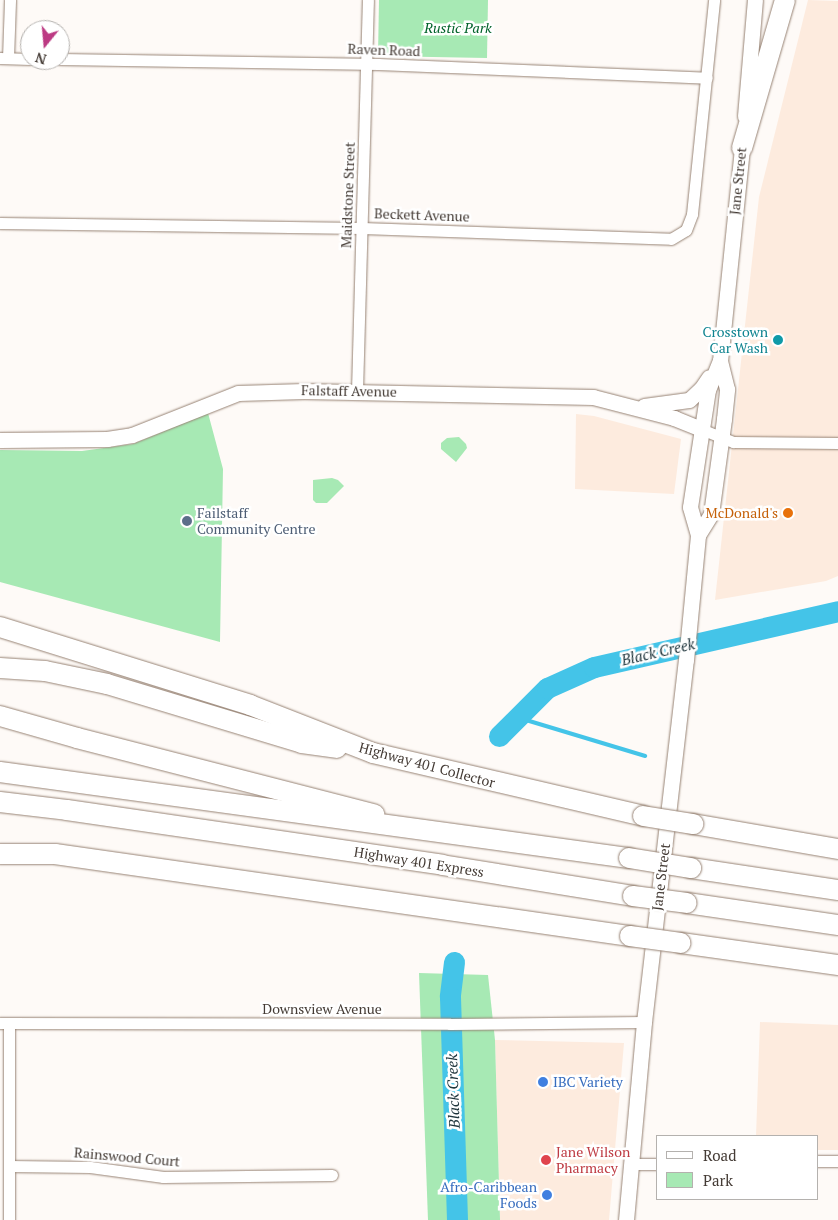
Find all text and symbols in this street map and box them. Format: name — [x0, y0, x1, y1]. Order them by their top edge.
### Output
north arrow — [20, 20, 70, 70]
park label: Rustic Park — [424, 20, 492, 36]
street label: Raven Road — [347, 40, 421, 60]
text: N — [33, 48, 49, 70]
street label: Maidstone Street — [338, 142, 358, 248]
street label: Jane Street — [726, 146, 750, 216]
street label: Beckett Avenue — [374, 205, 470, 225]
place label: Crosstown Car Wash — [702, 324, 768, 357]
marker: Crosstown Car Wash — [772, 334, 784, 346]
street label: Falstaff Avenue — [301, 382, 397, 400]
place label: Failstaff Community Centre — [197, 505, 315, 538]
place label: McDonald's — [706, 505, 778, 521]
marker: McDonald's — [782, 507, 794, 519]
marker: Failstaff Community Centre — [181, 515, 193, 527]
water label: Black Creek — [620, 635, 696, 669]
street label: Highway 401 Collector — [357, 739, 497, 791]
street label: Jane Street — [649, 842, 673, 912]
street label: Highway 401 Express — [353, 843, 485, 881]
street label: Downsview Avenue — [262, 1001, 382, 1017]
water label: Black Creek — [443, 1053, 463, 1129]
place label: IBC Variety — [553, 1074, 623, 1090]
marker: IBC Variety — [537, 1076, 549, 1088]
legend — [656, 1135, 818, 1200]
street label: Rainswood Court — [73, 1144, 181, 1170]
place label: Jane Wilson Pharmacy — [556, 1144, 630, 1176]
text: Road — [703, 1145, 736, 1165]
marker: Jane Wilson Pharmacy — [540, 1154, 552, 1166]
text: Park — [703, 1170, 733, 1190]
place label: Afro-Caribbean Foods — [440, 1179, 537, 1212]
marker: Afro-Caribbean Foods — [541, 1189, 553, 1201]

